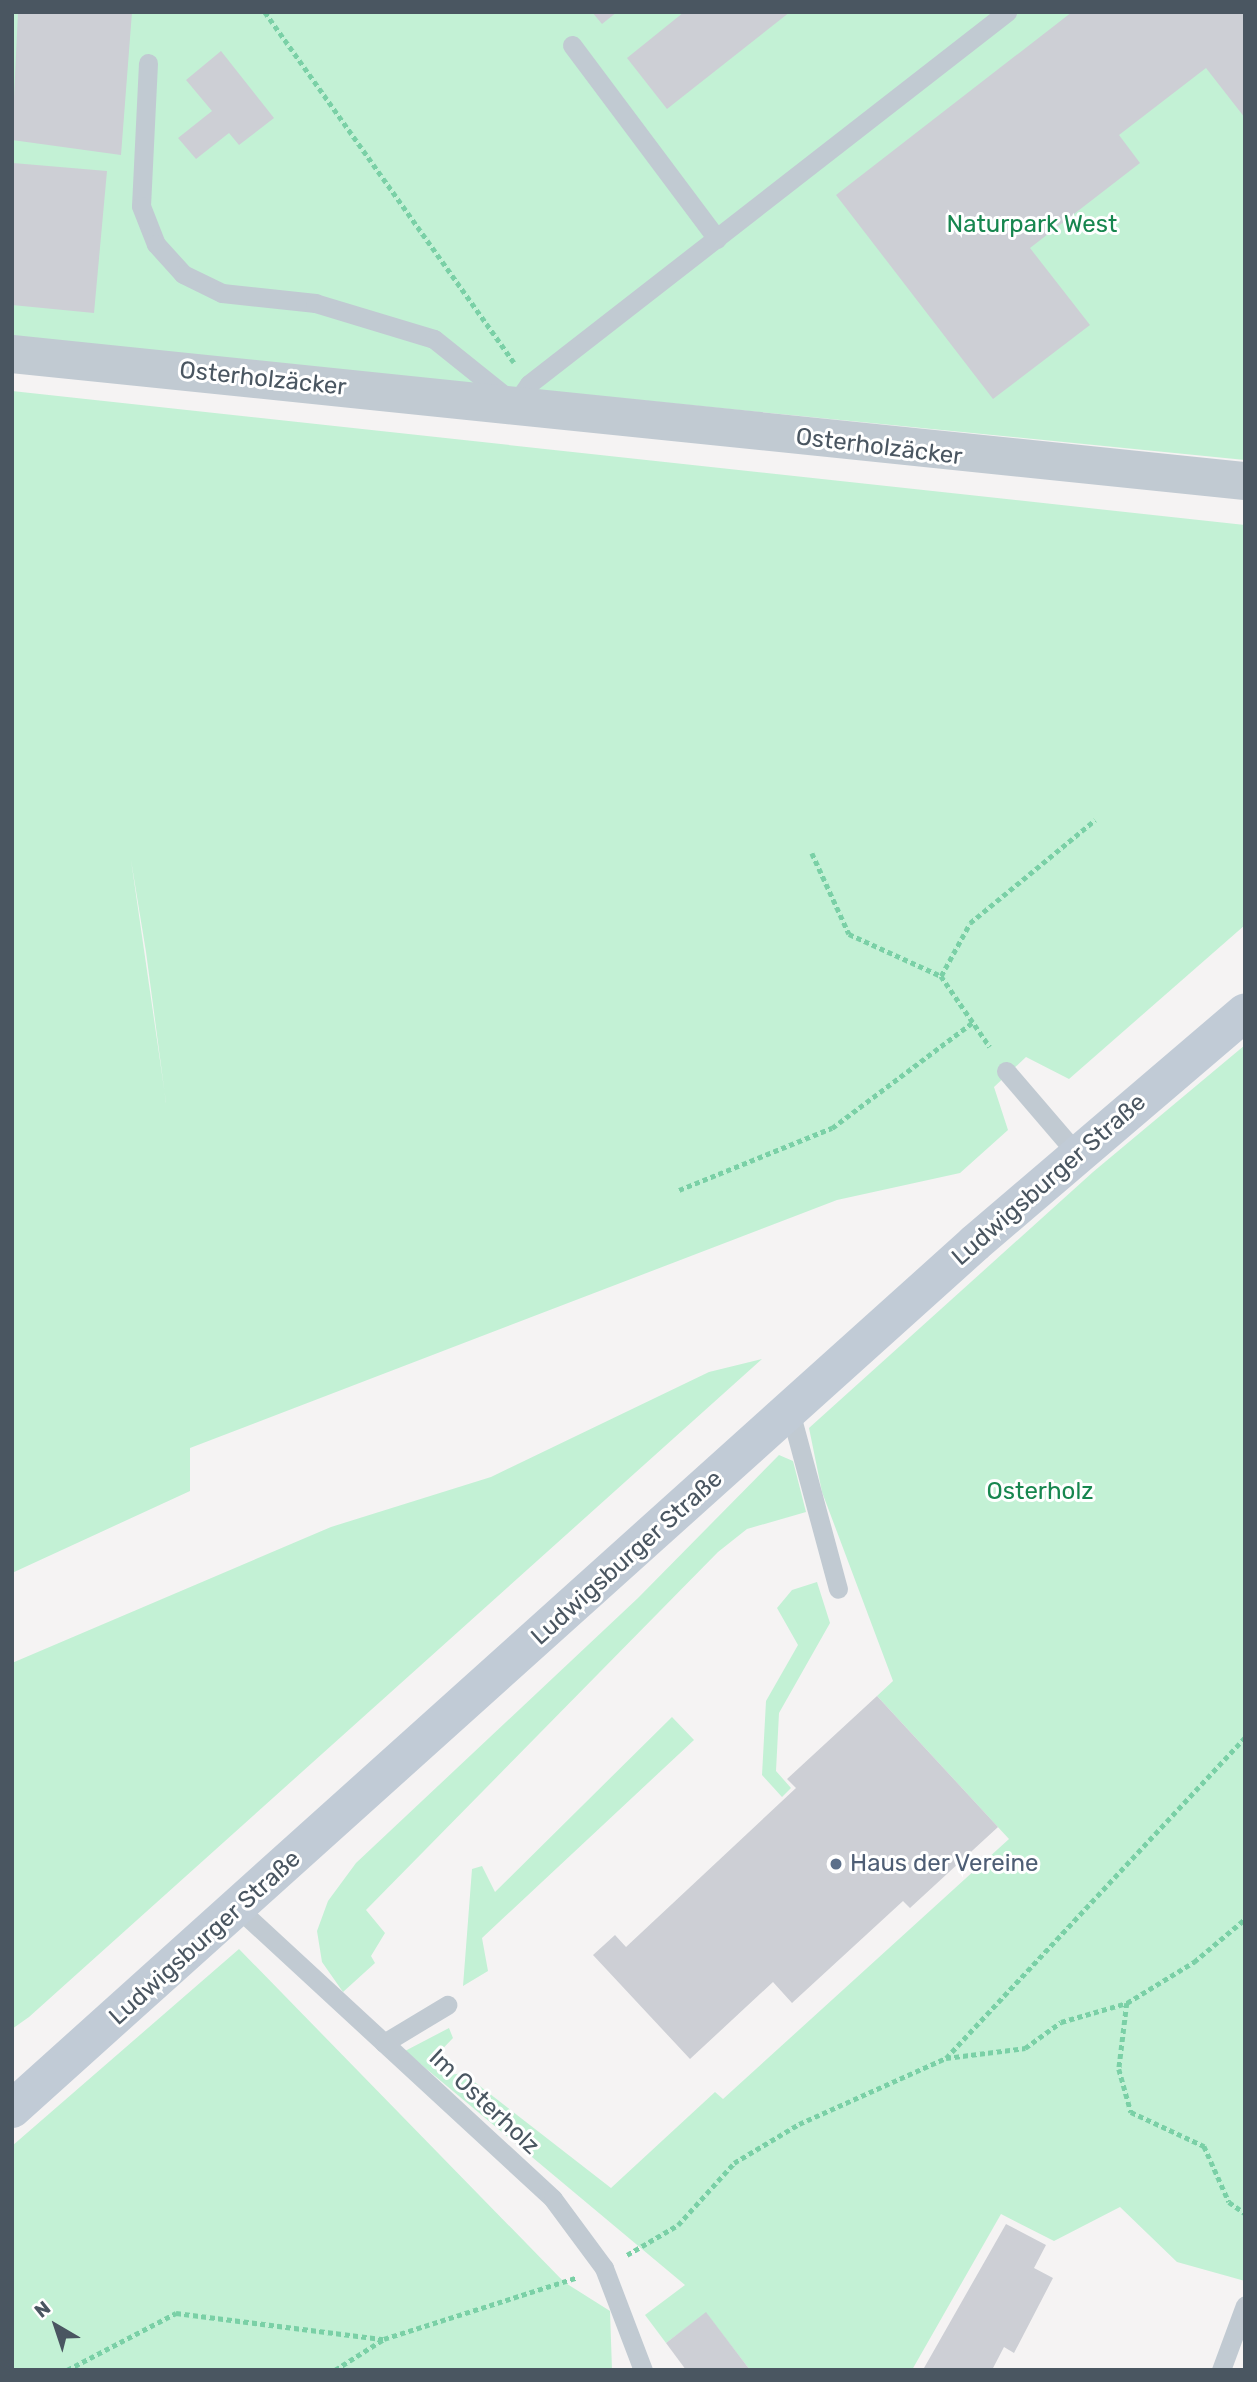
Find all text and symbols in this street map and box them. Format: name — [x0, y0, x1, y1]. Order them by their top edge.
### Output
park label: Naturpark West — [946, 211, 1118, 239]
street label: Osterholzäcker — [178, 356, 348, 402]
street label: Osterholzäcker — [794, 422, 964, 472]
street label: Ludwigsburger Straße — [946, 1088, 1152, 1272]
street label: Ludwigsburger Straße — [525, 1464, 729, 1652]
park label: Osterholz — [987, 1478, 1093, 1506]
street label: Ludwigsburger Straße — [103, 1844, 307, 2032]
place label: Haus der Vereine — [850, 1850, 1040, 1878]
marker: Haus der Vereine — [828, 1856, 844, 1872]
street label: Im Osterholz — [423, 2044, 545, 2160]
north arrow — [21, 2291, 91, 2361]
text: N — [30, 2296, 55, 2323]

